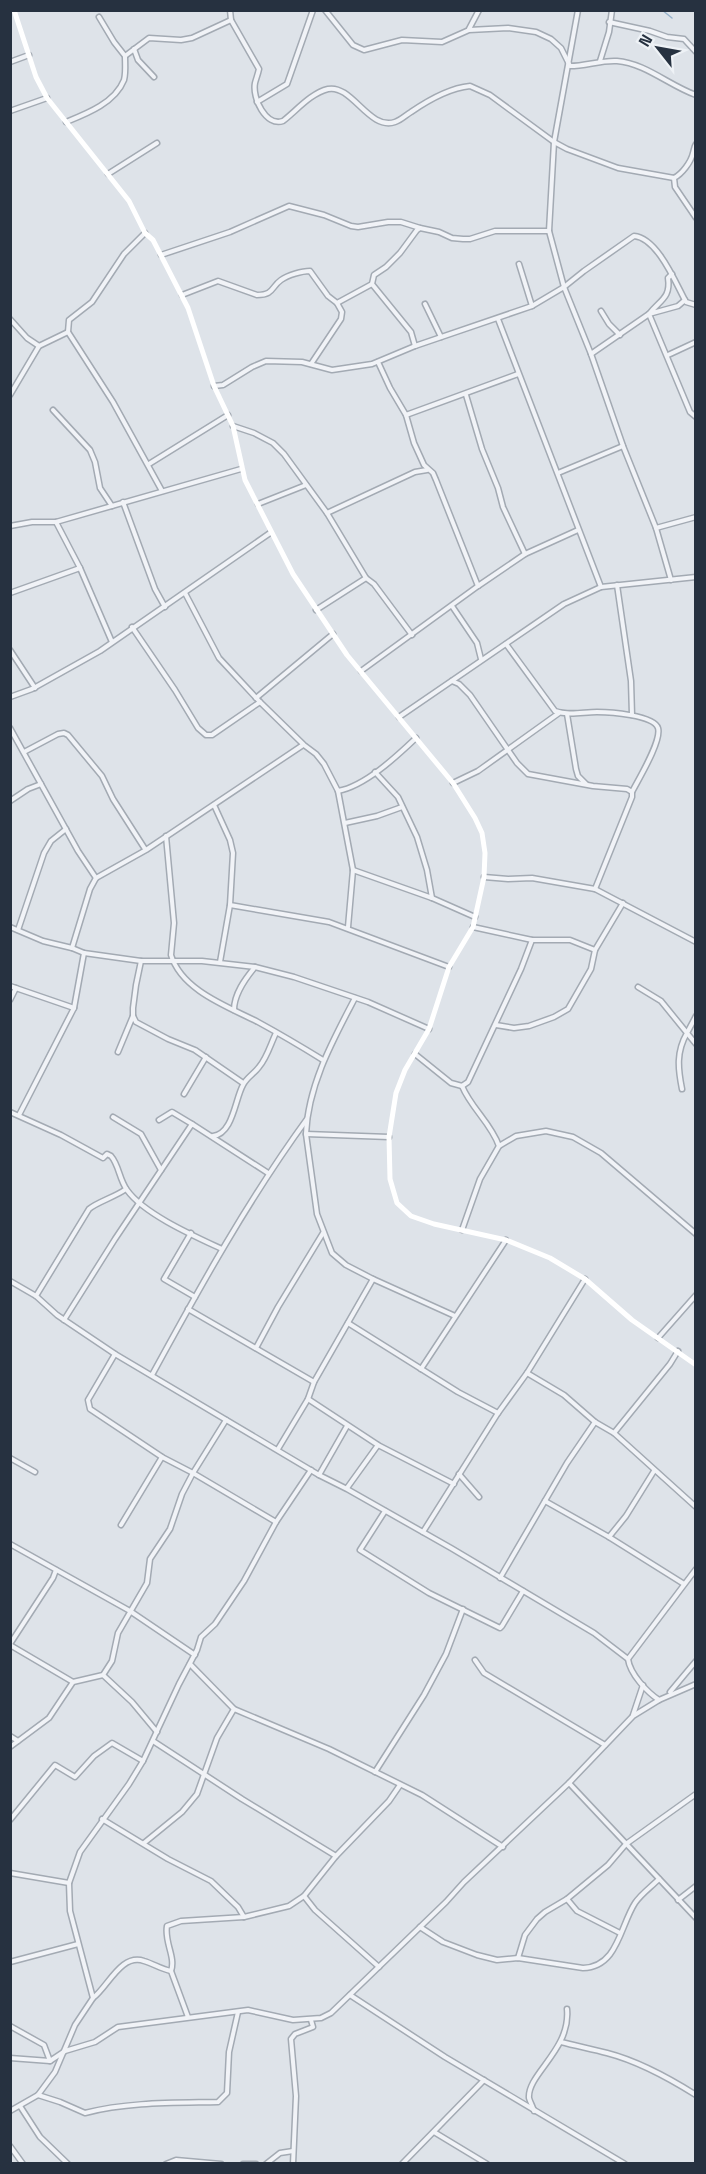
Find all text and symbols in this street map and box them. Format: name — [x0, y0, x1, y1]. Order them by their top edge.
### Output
north arrow — [628, 18, 688, 78]
text: N — [634, 31, 657, 51]

